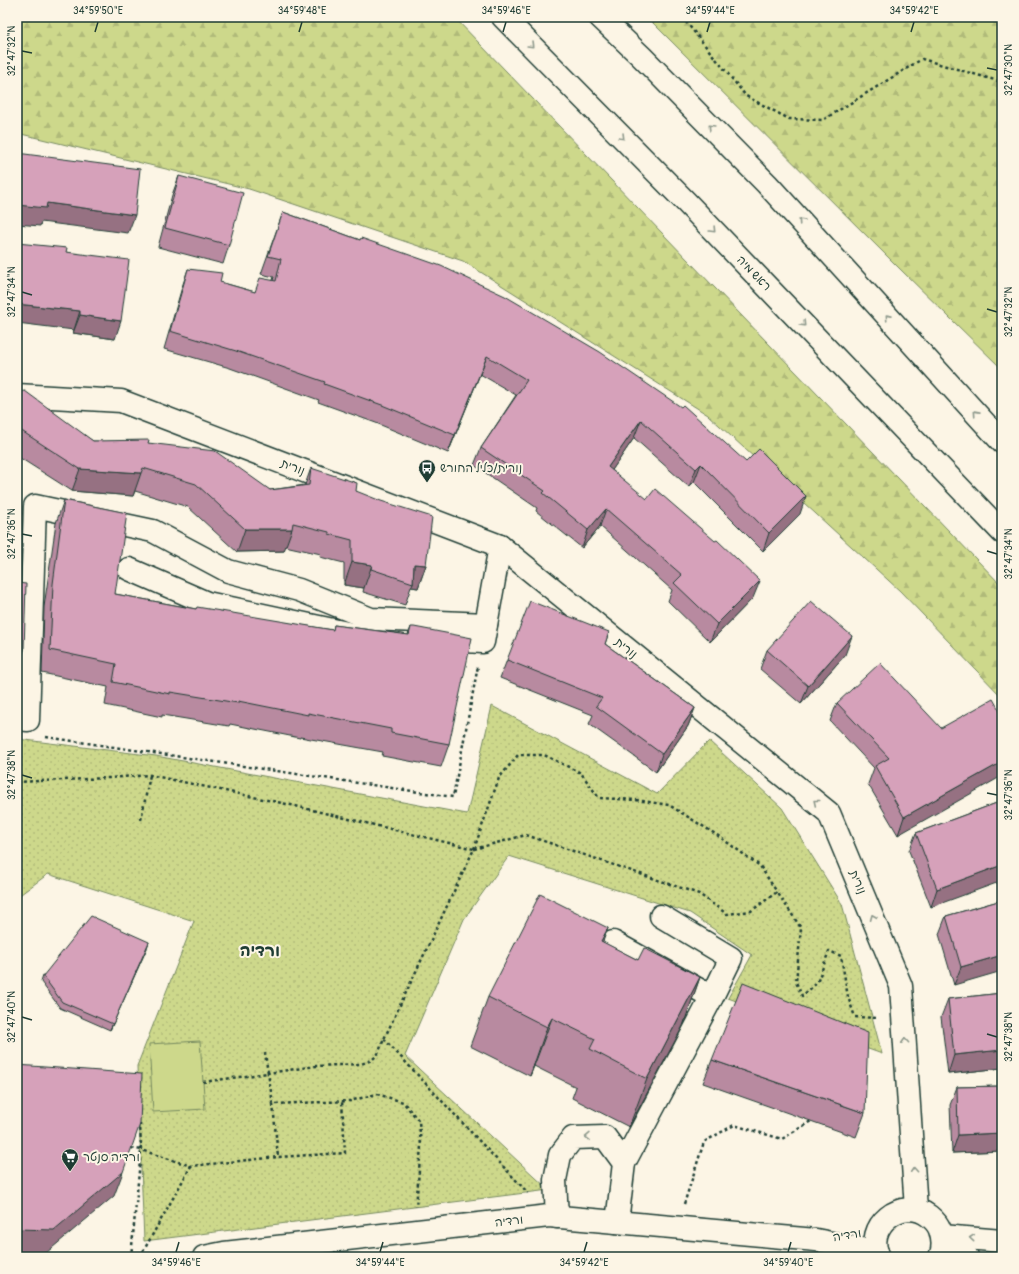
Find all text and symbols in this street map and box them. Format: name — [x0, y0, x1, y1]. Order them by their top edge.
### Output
text: 34°59'50"E — [73, 5, 123, 17]
text: 34°59'48"E — [278, 5, 326, 17]
text: 34°59'46"E — [481, 5, 531, 17]
text: 34°59'44"E — [685, 5, 735, 17]
text: 34°59'42"E — [890, 5, 938, 17]
text: 32°47'32"N — [6, 25, 18, 76]
one-way arrow — [526, 40, 534, 48]
text: 32°47'30"N — [1003, 44, 1015, 96]
one-way arrow — [708, 124, 716, 132]
one-way arrow — [617, 132, 625, 140]
one-way arrow — [798, 218, 806, 226]
one-way arrow — [708, 225, 716, 233]
street label: ראש מיה — [733, 253, 774, 294]
text: 32°47'34"N — [6, 266, 18, 317]
text: 32°47'32"N — [1003, 286, 1015, 337]
one-way arrow — [886, 314, 893, 322]
one-way arrow — [798, 319, 806, 327]
one-way arrow — [973, 410, 980, 418]
street label: נורית — [278, 456, 307, 479]
bus stop icon: נורית/כליל החורש — [417, 458, 437, 483]
place label: נורית/כליל החורש — [440, 461, 522, 476]
text: 32°47'36"N — [6, 508, 18, 559]
text: 32°47'34"N — [1003, 528, 1015, 579]
street label: נורית — [611, 634, 640, 662]
text: 32°47'38"N — [6, 750, 18, 800]
text: 32°47'36"N — [1003, 769, 1015, 820]
one-way arrow — [813, 799, 820, 806]
street label: נורית — [845, 867, 869, 896]
one-way arrow — [869, 913, 877, 920]
district label: ורדיה — [240, 941, 280, 961]
text: 32°47'40"N — [6, 991, 18, 1043]
text: 32°47'38"N — [1003, 1012, 1015, 1062]
one-way arrow — [901, 1038, 910, 1044]
one-way arrow — [585, 1133, 591, 1141]
supermarket icon: ורדיה סנטר — [60, 1147, 80, 1172]
place label: ורדיה סנטר — [83, 1150, 140, 1165]
one-way arrow — [909, 1167, 918, 1173]
street label: ורדיה — [494, 1213, 524, 1230]
street label: ורדיה — [832, 1226, 862, 1245]
one-way arrow — [969, 1234, 975, 1243]
text: 34°59'46"E — [151, 1257, 201, 1269]
text: 34°59'44"E — [355, 1257, 405, 1269]
text: 34°59'42"E — [560, 1257, 608, 1269]
text: 34°59'40"E — [763, 1257, 813, 1269]

